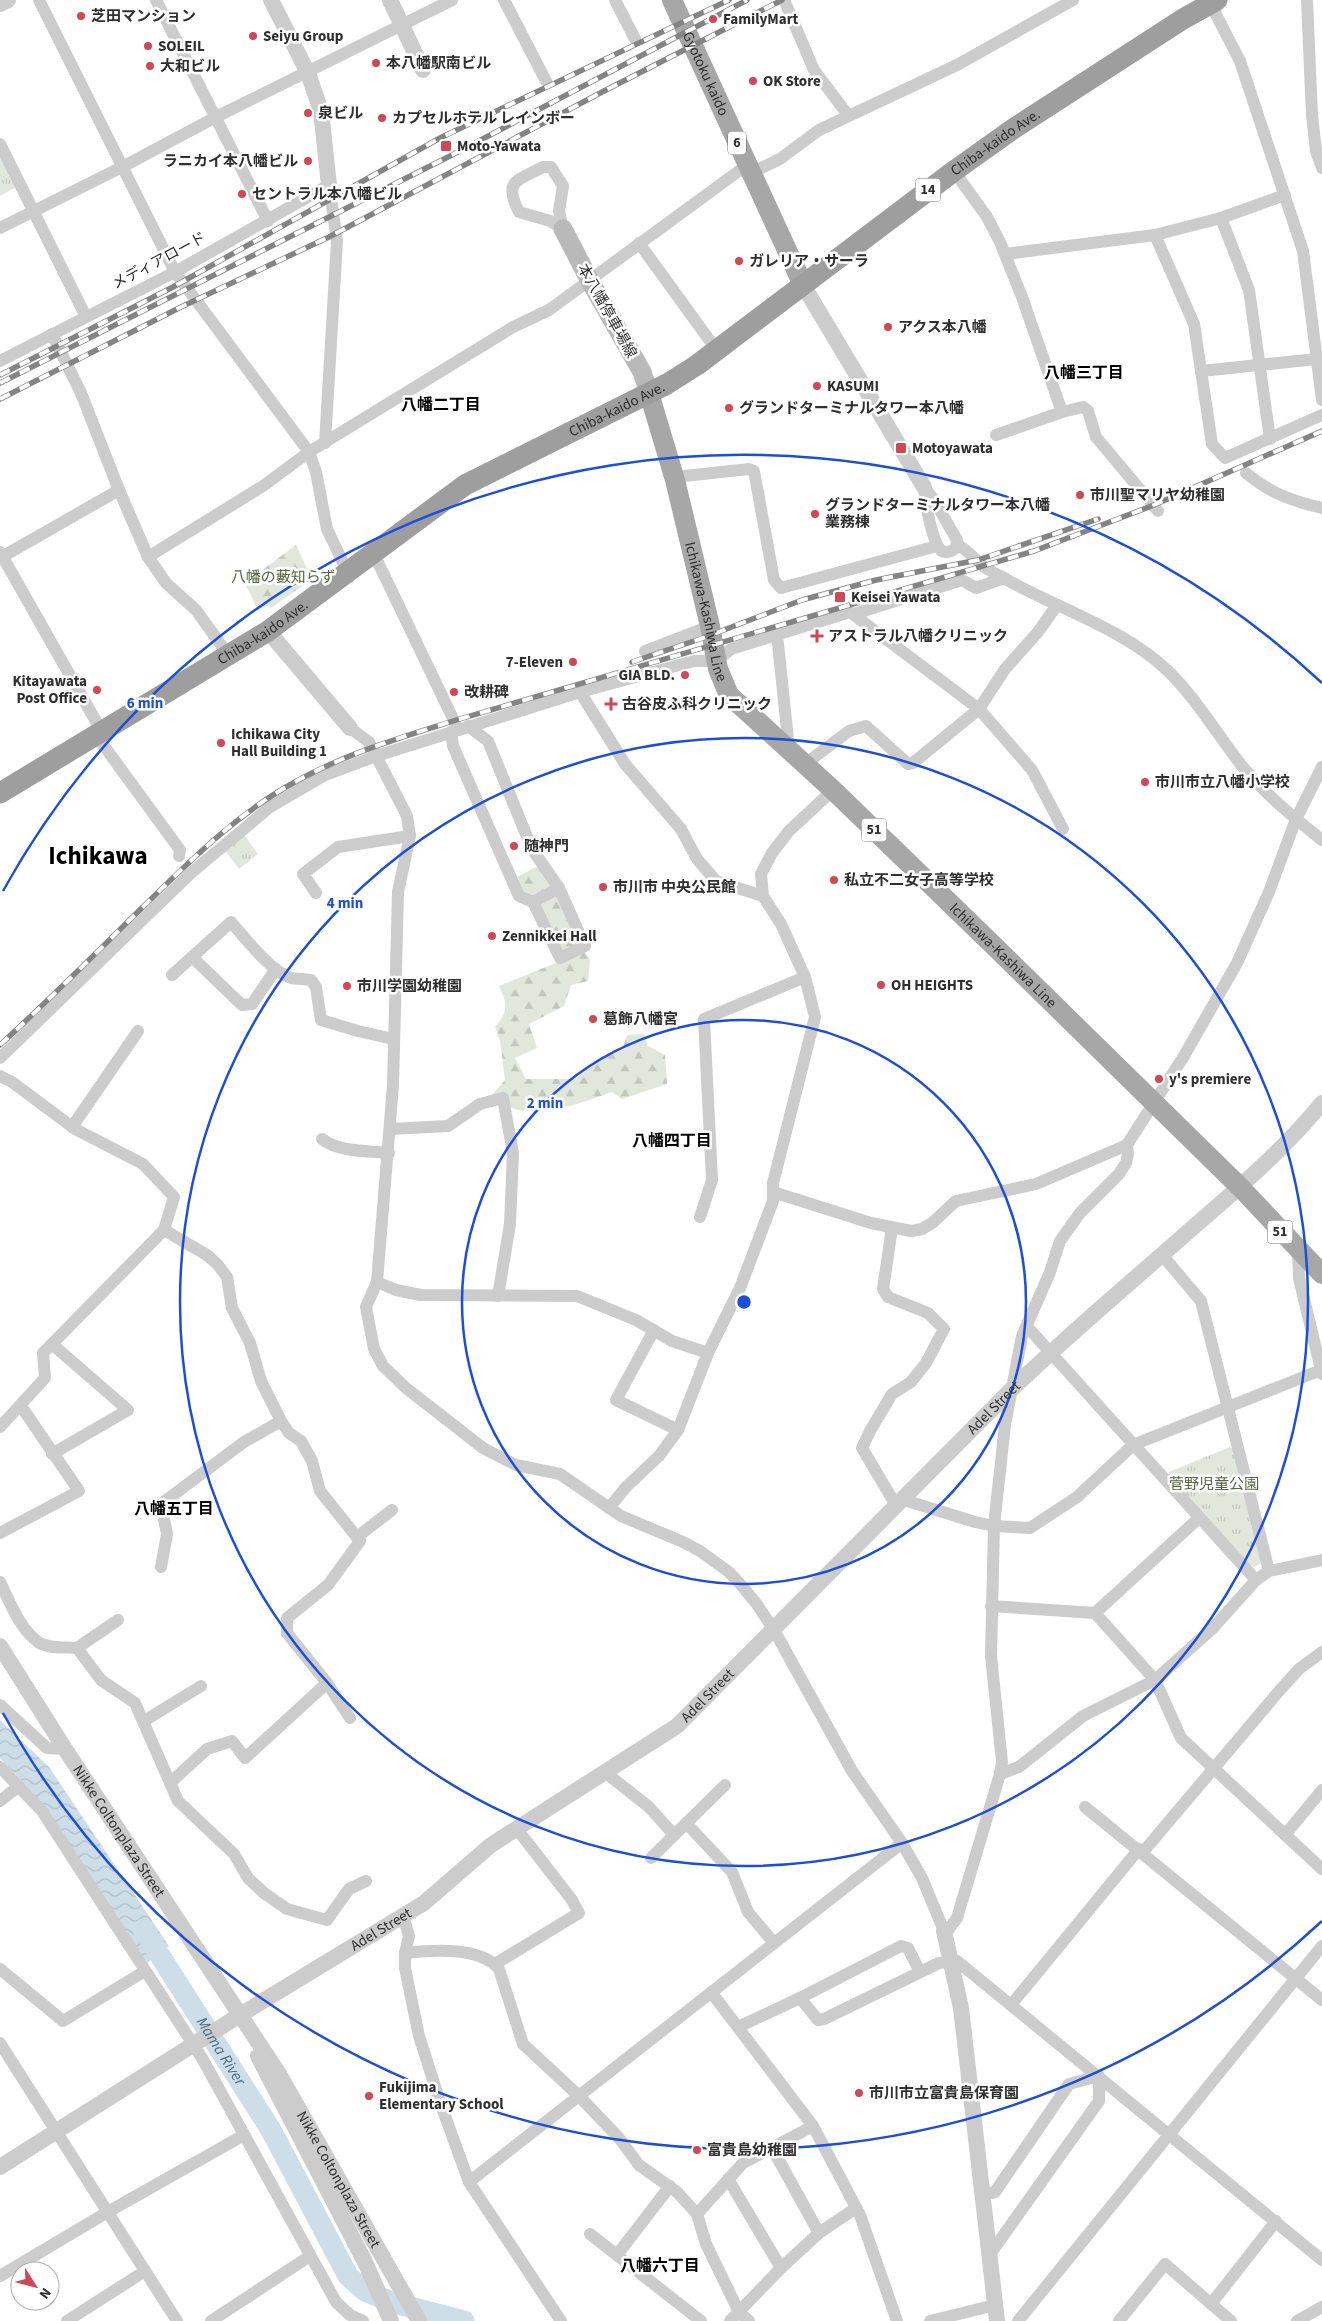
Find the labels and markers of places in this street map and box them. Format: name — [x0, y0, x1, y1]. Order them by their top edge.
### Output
place label: 芝田マンション — [91, 6, 196, 27]
place label: FamilyMart — [723, 9, 799, 30]
marker: 芝田マンション — [75, 10, 87, 22]
marker: FamilyMart — [707, 13, 719, 25]
place label: Seiyu Group — [263, 26, 344, 47]
marker: Seiyu Group — [247, 30, 259, 42]
place label: SOLEIL — [158, 36, 205, 57]
marker: SOLEIL — [142, 40, 154, 52]
place label: 本八幡駅南ビル — [386, 53, 491, 74]
place label: 大和ビル — [160, 56, 220, 77]
marker: 本八幡駅南ビル — [370, 57, 382, 69]
marker: 大和ビル — [144, 60, 156, 72]
place label: OK Store — [763, 71, 821, 92]
marker: OK Store — [747, 75, 759, 87]
place label: 泉ビル — [318, 103, 363, 124]
marker: 泉ビル — [302, 107, 314, 119]
place label: カプセルホテル レインボー — [392, 108, 575, 129]
marker: カプセルホテル レインボー — [376, 112, 388, 124]
place label: Moto-Yawata — [457, 136, 541, 157]
marker: Moto-Yawata — [439, 139, 453, 153]
place label: ラニカイ本八幡ビル — [163, 151, 298, 172]
marker: ラニカイ本八幡ビル — [302, 155, 314, 167]
place label: セントラル本八幡ビル — [252, 184, 402, 205]
marker: セントラル本八幡ビル — [236, 188, 248, 200]
place label: ガレリア・サーラ — [749, 251, 869, 272]
marker: ガレリア・サーラ — [733, 255, 745, 267]
place label: アクス本八幡 — [898, 317, 987, 338]
marker: アクス本八幡 — [882, 321, 894, 333]
place label: KASUMI — [827, 376, 879, 397]
marker: KASUMI — [811, 380, 823, 392]
place label: グランドターミナルタワー本八幡 — [739, 398, 964, 419]
marker: グランドターミナルタワー本八幡 — [723, 402, 735, 414]
place label: Motoyawata — [912, 438, 993, 459]
marker: Motoyawata — [894, 441, 908, 455]
place label: 市川聖マリヤ幼稚園 — [1090, 485, 1225, 506]
marker: 市川聖マリヤ幼稚園 — [1074, 489, 1086, 501]
place label: グランドターミナルタワー本八幡 業務棟 — [825, 495, 1050, 533]
marker: グランドターミナルタワー本八幡 業務棟 — [809, 508, 821, 520]
place label: Keisei Yawata — [851, 587, 941, 608]
marker: Keisei Yawata — [833, 590, 847, 604]
place label: アストラル八幡クリニック — [828, 626, 1008, 647]
marker: アストラル八幡クリニック — [810, 629, 824, 643]
place label: 7-Eleven — [506, 652, 563, 673]
marker: 7-Eleven — [567, 656, 579, 668]
place label: GIA BLD. — [618, 665, 675, 686]
marker: GIA BLD. — [679, 669, 691, 681]
place label: Kitayawata Post Office — [12, 671, 87, 709]
place label: 改耕碑 — [464, 682, 509, 703]
marker: Kitayawata Post Office — [91, 684, 103, 696]
marker: 改耕碑 — [448, 686, 460, 698]
place label: 古谷皮ふ科クリニック — [622, 694, 772, 715]
marker: 古谷皮ふ科クリニック — [604, 697, 618, 711]
place label: Ichikawa City Hall Building 1 — [231, 724, 327, 762]
marker: Ichikawa City Hall Building 1 — [215, 737, 227, 749]
place label: 市川市立八幡小学校 — [1155, 772, 1290, 793]
marker: 市川市立八幡小学校 — [1139, 776, 1151, 788]
place label: 随神門 — [524, 836, 569, 857]
marker: 随神門 — [508, 840, 520, 852]
place label: 私立不二女子高等学校 — [844, 870, 994, 891]
marker: 私立不二女子高等学校 — [828, 874, 840, 886]
place label: 市川市 中央公民館 — [613, 877, 736, 898]
marker: 市川市 中央公民館 — [597, 881, 609, 893]
place label: Zennikkei Hall — [502, 926, 597, 947]
marker: Zennikkei Hall — [486, 930, 498, 942]
place label: OH HEIGHTS — [891, 975, 973, 996]
place label: 市川学園幼稚園 — [357, 976, 462, 997]
marker: OH HEIGHTS — [875, 979, 887, 991]
marker: 市川学園幼稚園 — [341, 980, 353, 992]
place label: 葛飾八幡宮 — [603, 1009, 678, 1030]
marker: 葛飾八幡宮 — [587, 1013, 599, 1025]
place label: y's premiere — [1169, 1069, 1251, 1090]
marker: y's premiere — [1153, 1073, 1165, 1085]
centre of rings — [735, 1293, 753, 1311]
place label: Fukijima Elementary School — [379, 2077, 504, 2115]
place label: 市川市立富貴島保育園 — [869, 2083, 1019, 2104]
marker: 市川市立富貴島保育園 — [853, 2087, 865, 2099]
marker: Fukijima Elementary School — [363, 2090, 375, 2102]
place label: 富貴島幼稚園 — [707, 2140, 797, 2161]
marker: 富貴島幼稚園 — [691, 2144, 703, 2156]

